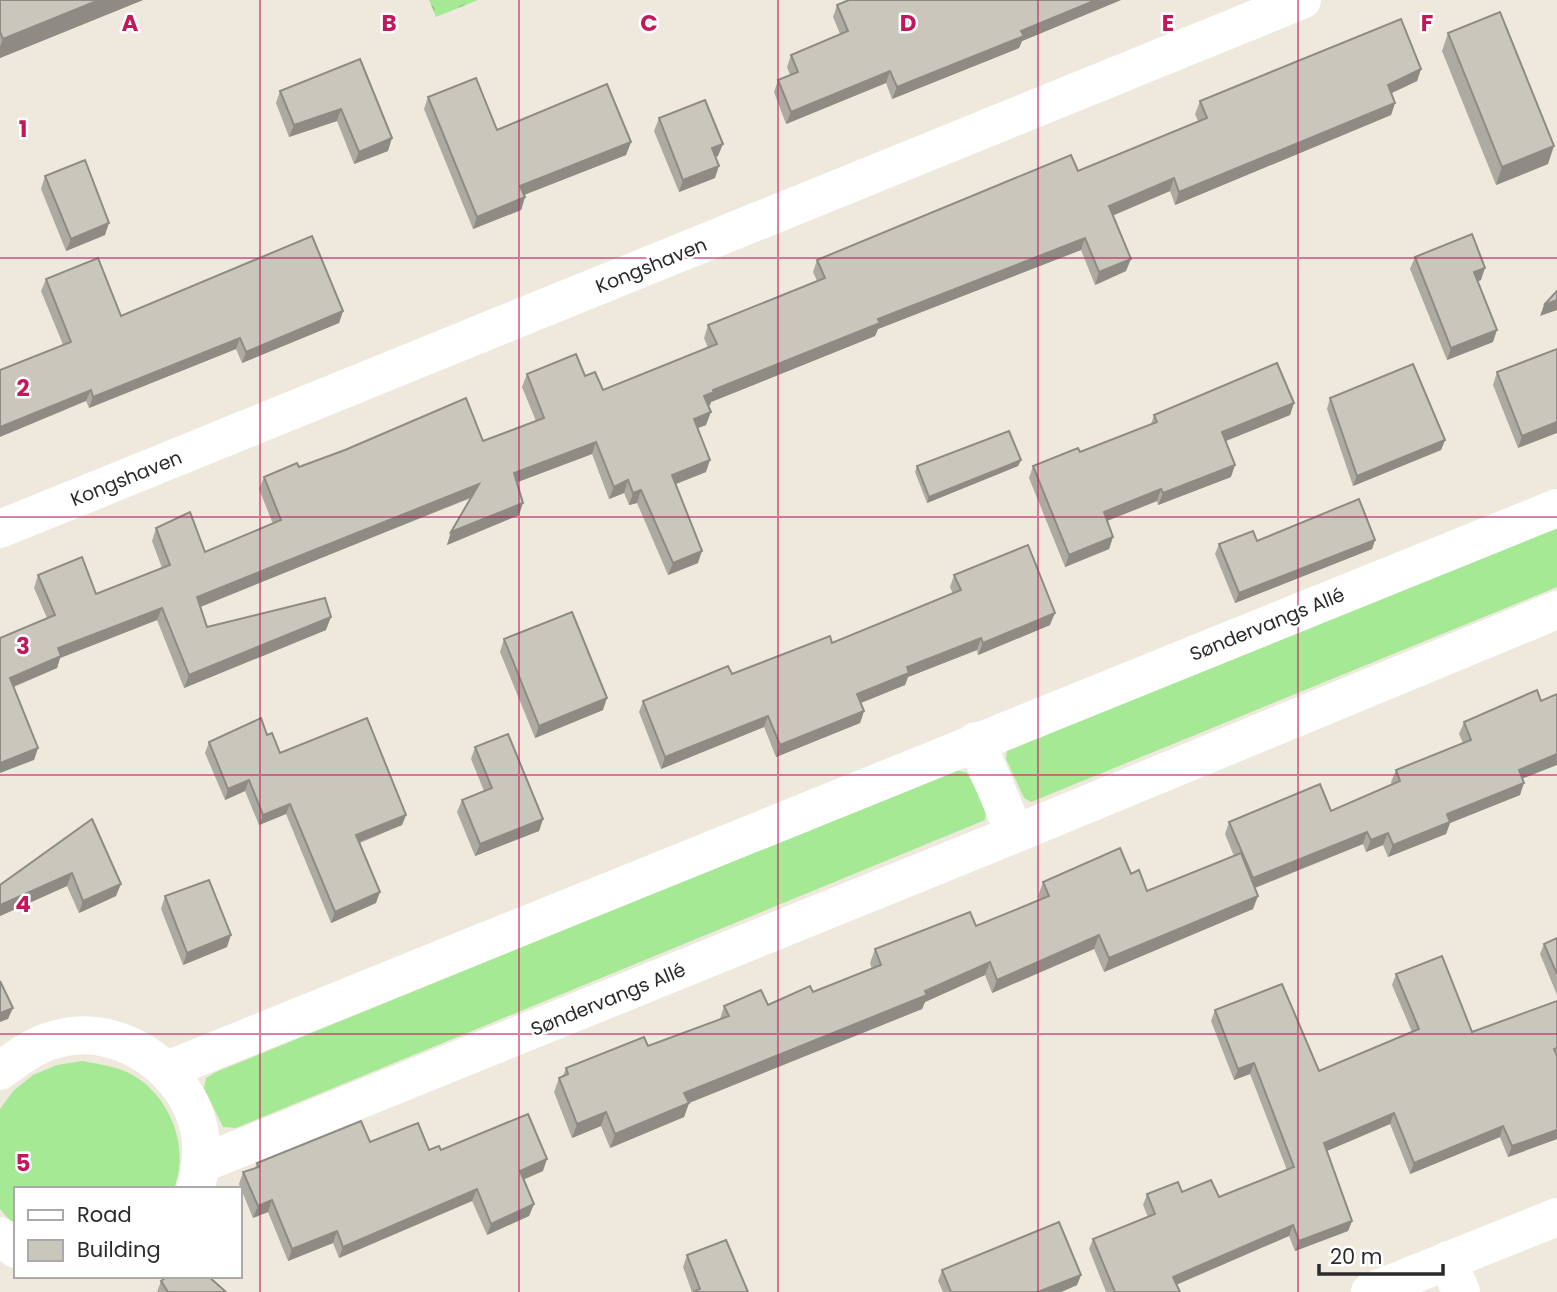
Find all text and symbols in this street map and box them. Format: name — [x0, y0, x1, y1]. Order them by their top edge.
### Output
text: A — [122, 7, 139, 39]
text: B — [381, 7, 397, 39]
text: C — [640, 7, 658, 39]
text: D — [900, 7, 916, 39]
text: E — [1162, 7, 1174, 39]
text: F — [1421, 7, 1433, 39]
text: 1 — [19, 113, 27, 145]
street label: Kongshaven — [591, 231, 711, 300]
text: 2 — [16, 372, 30, 404]
street label: Kongshaven — [66, 444, 186, 513]
street label: Søndervangs Allé — [1186, 581, 1349, 668]
text: 3 — [16, 630, 30, 662]
text: 4 — [15, 888, 31, 920]
street label: Søndervangs Allé — [527, 956, 690, 1043]
text: 5 — [16, 1147, 30, 1179]
legend — [14, 1187, 242, 1278]
text: Road — [77, 1200, 132, 1229]
scale bar — [1319, 1232, 1443, 1276]
text: Building — [77, 1235, 161, 1264]
text: 20 m — [1330, 1242, 1383, 1271]

